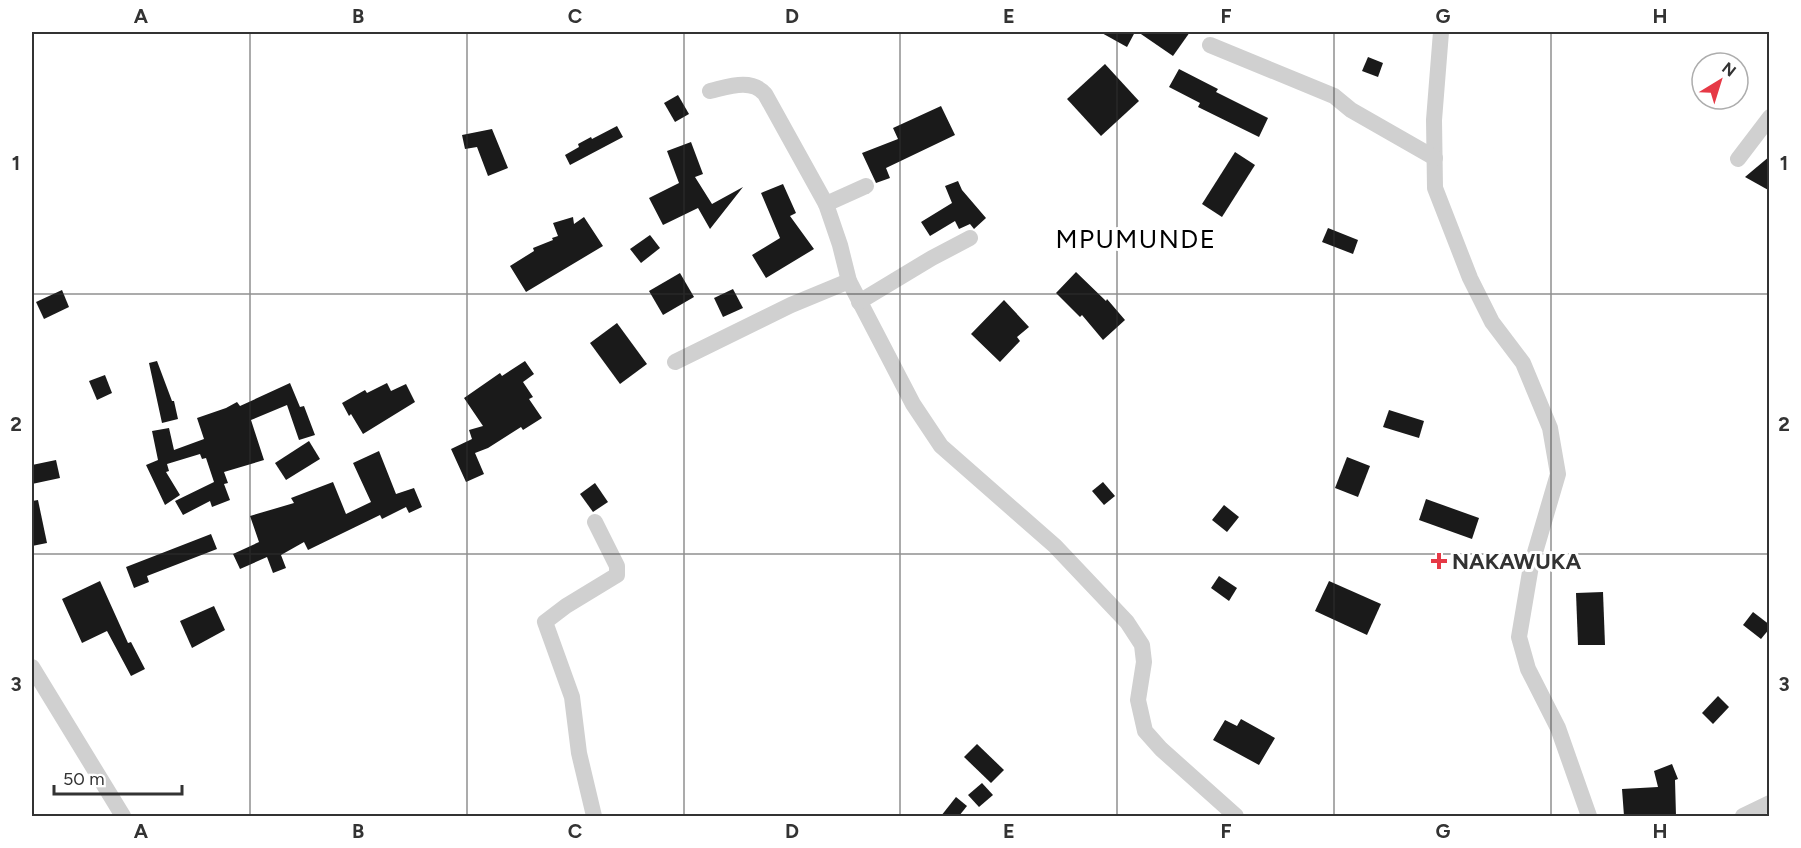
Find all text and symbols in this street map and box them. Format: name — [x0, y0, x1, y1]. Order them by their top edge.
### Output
text: A — [134, 4, 149, 28]
text: B — [352, 4, 364, 28]
text: C — [568, 4, 582, 28]
text: D — [785, 4, 799, 28]
text: E — [1003, 4, 1015, 28]
text: F — [1220, 4, 1232, 28]
text: G — [1436, 4, 1451, 28]
text: H — [1653, 4, 1668, 28]
north arrow — [1690, 51, 1750, 111]
text: N — [1718, 58, 1740, 81]
text: 1 — [12, 151, 20, 175]
text: 1 — [1780, 151, 1788, 175]
district label: MPUMUNDE — [1055, 223, 1217, 255]
text: 2 — [10, 412, 22, 436]
text: 2 — [1778, 412, 1790, 436]
place label: NAKAWUKA — [1452, 548, 1581, 575]
marker: NAKAWUKA — [1430, 552, 1448, 570]
text: 3 — [10, 672, 22, 696]
text: 3 — [1778, 672, 1790, 696]
scale bar — [54, 758, 182, 796]
text: 50 m — [63, 768, 105, 790]
text: A — [134, 819, 149, 843]
text: B — [352, 819, 364, 843]
text: C — [568, 819, 582, 843]
text: D — [785, 819, 799, 843]
text: E — [1003, 819, 1015, 843]
text: F — [1220, 819, 1232, 843]
text: G — [1436, 819, 1451, 843]
text: H — [1653, 819, 1668, 843]

